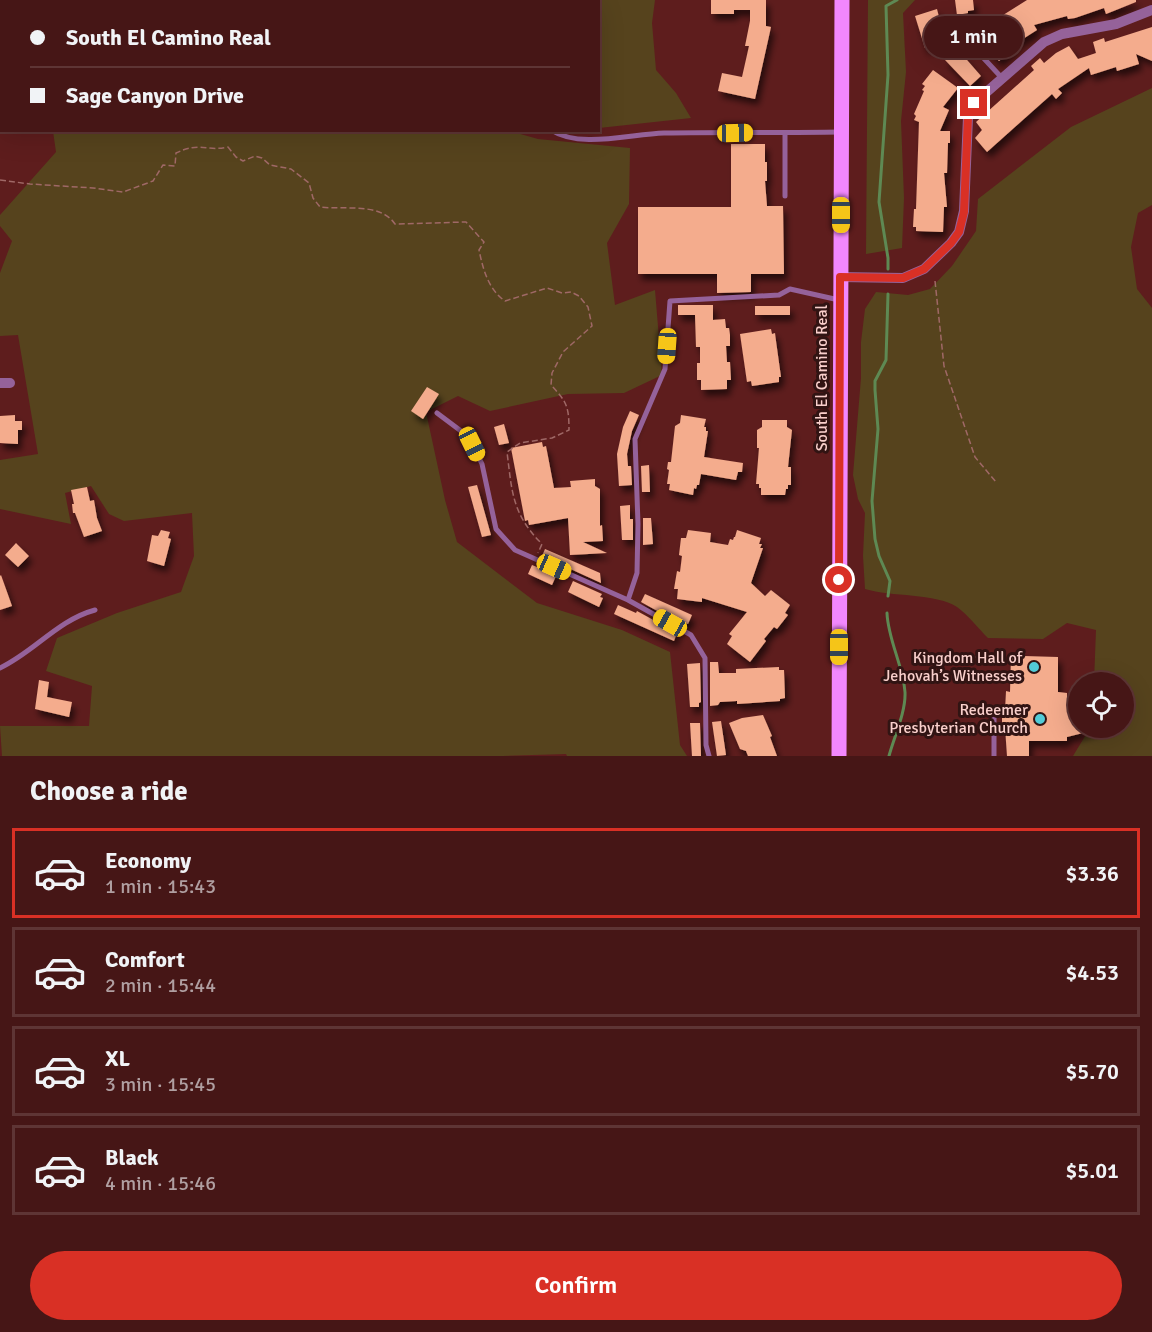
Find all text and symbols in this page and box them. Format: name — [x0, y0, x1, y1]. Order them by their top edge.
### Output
callout: 1 min — [924, 16, 1024, 58]
text: South El Camino Real — [66, 24, 271, 51]
text: 1 min — [950, 24, 997, 49]
text: Sage Canyon Drive — [66, 82, 244, 109]
route end — [960, 89, 987, 116]
car — [717, 124, 753, 142]
car — [832, 197, 850, 233]
street label: South El Camino Real — [812, 304, 832, 451]
car — [657, 327, 677, 365]
car — [456, 424, 488, 464]
car — [534, 551, 574, 583]
route start — [825, 566, 852, 593]
car — [650, 606, 690, 640]
car — [830, 629, 848, 665]
place label: Kingdom Hall of Jehovah’s Witnesses — [883, 648, 1023, 686]
marker: Kingdom Hall of Jehovah’s Witnesses — [1027, 660, 1041, 674]
map controls — [1068, 672, 1134, 738]
button: locate — [1068, 672, 1134, 738]
place label: Redeemer Presbyterian Church — [889, 700, 1028, 738]
marker: Redeemer Presbyterian Church — [1033, 712, 1047, 726]
text: Choose a ride — [30, 775, 188, 808]
icon: car — [33, 846, 87, 900]
text: Economy — [105, 847, 191, 874]
text: $3.36 — [1065, 860, 1119, 887]
text: 1 min · 15:43 — [105, 874, 216, 899]
icon: car — [33, 945, 87, 999]
text: Comfort — [105, 946, 185, 973]
text: $4.53 — [1065, 959, 1119, 986]
text: 2 min · 15:44 — [105, 973, 216, 998]
icon: car — [33, 1044, 87, 1098]
text: XL — [105, 1045, 130, 1072]
text: $5.70 — [1065, 1058, 1119, 1085]
text: 3 min · 15:45 — [105, 1072, 216, 1097]
icon: car — [33, 1143, 87, 1197]
text: Black — [105, 1144, 159, 1171]
text: $5.01 — [1065, 1157, 1119, 1184]
text: 4 min · 15:46 — [105, 1171, 216, 1196]
button: Confirm — [30, 1251, 1122, 1320]

